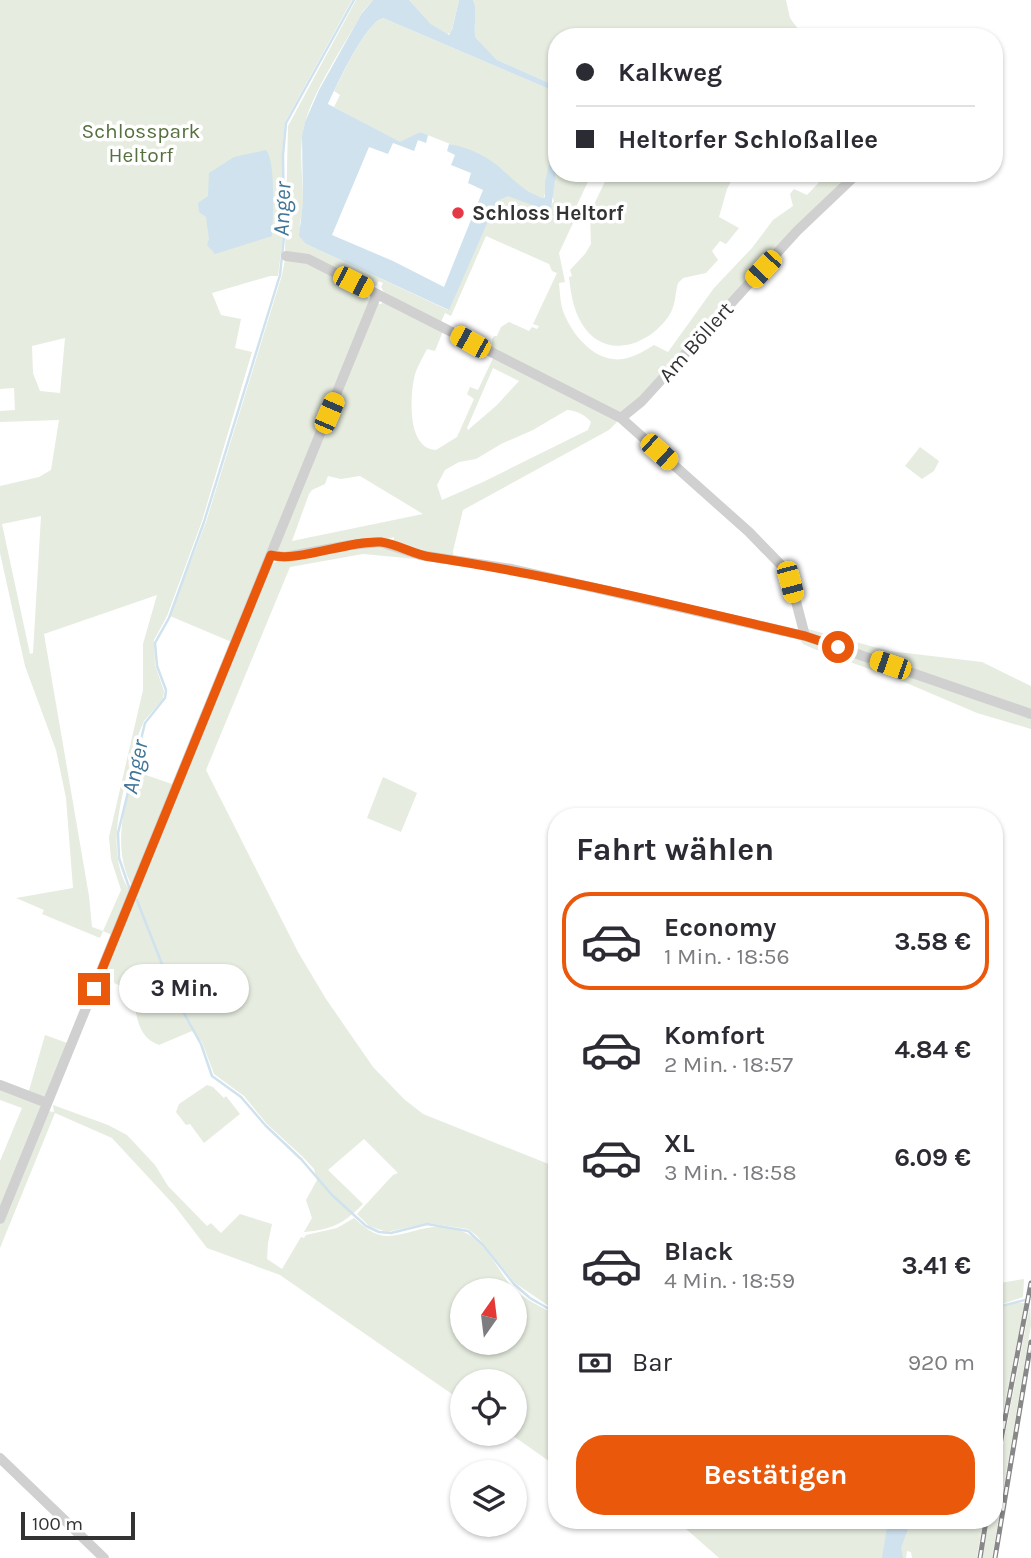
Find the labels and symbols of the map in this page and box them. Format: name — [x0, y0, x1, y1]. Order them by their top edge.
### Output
park label: Schlosspark Heltorf — [82, 119, 201, 167]
water label: Anger — [268, 180, 296, 237]
place label: Schloss Heltorf — [472, 201, 624, 225]
marker: Schloss Heltorf — [450, 205, 466, 221]
car — [741, 246, 786, 292]
car — [330, 263, 377, 301]
street label: Am Böllert — [654, 297, 738, 387]
car — [447, 323, 494, 361]
car — [312, 390, 347, 436]
car — [637, 430, 682, 474]
car — [775, 559, 806, 605]
route start — [822, 631, 854, 663]
car — [867, 648, 914, 682]
water label: Anger — [116, 736, 154, 797]
callout: 3 Min. — [119, 964, 248, 1014]
route end — [78, 973, 110, 1005]
north arrow — [450, 1278, 527, 1354]
scale bar — [21, 1509, 135, 1541]

